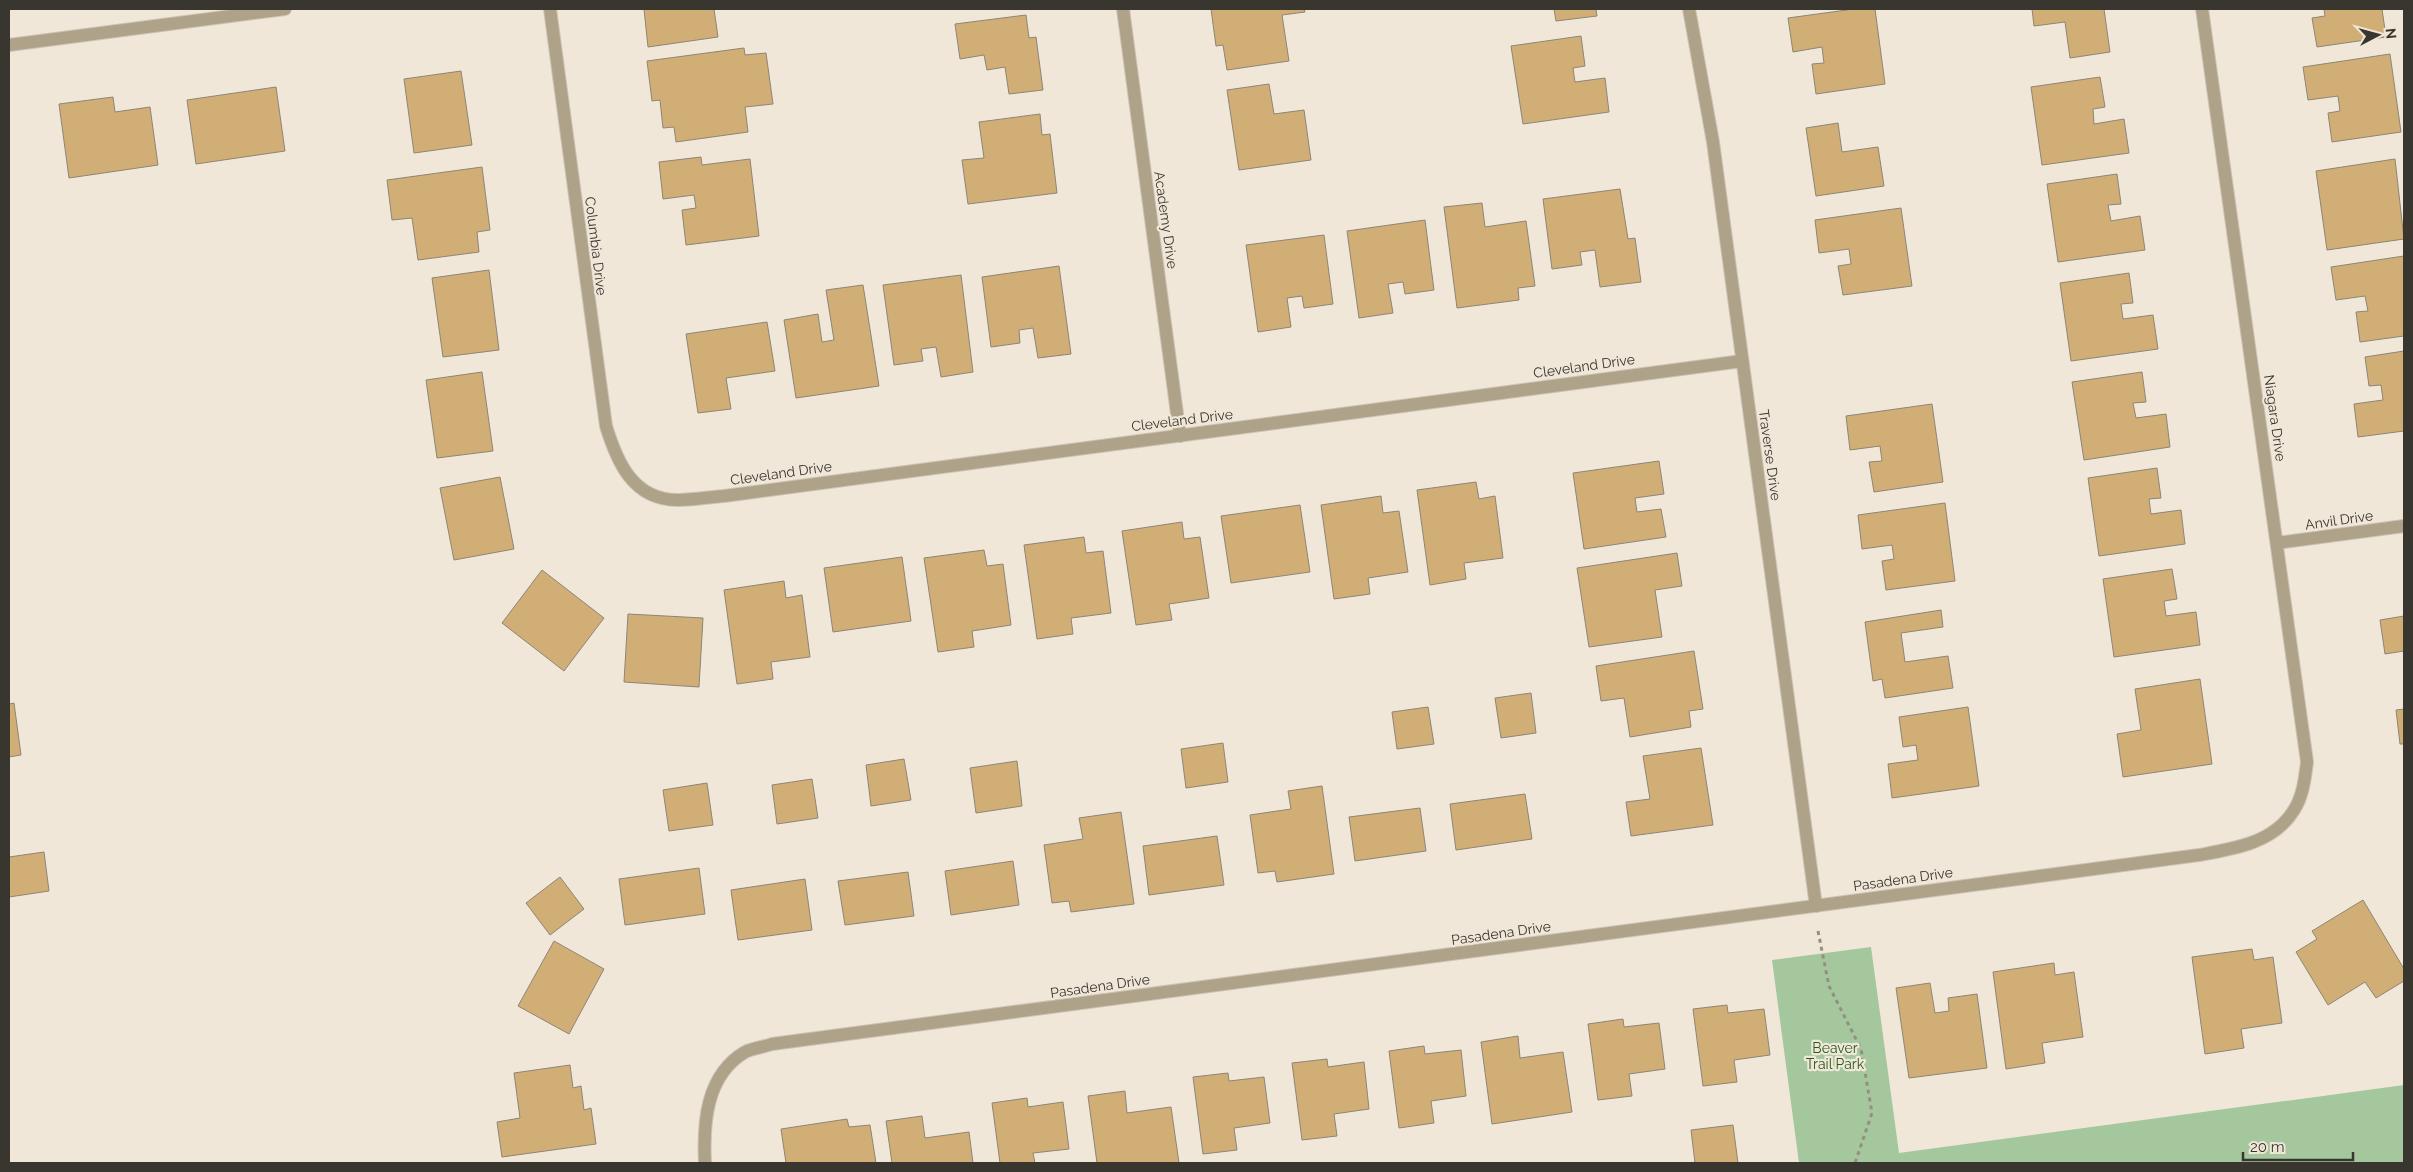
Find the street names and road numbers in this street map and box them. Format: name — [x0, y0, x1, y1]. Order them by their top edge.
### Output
street label: Academy Drive — [1151, 170, 1181, 270]
street label: Columbia Drive — [582, 196, 610, 296]
street label: Cleveland Drive — [1532, 351, 1636, 381]
street label: Niagara Drive — [2261, 374, 2289, 462]
street label: Cleveland Drive — [1130, 406, 1234, 434]
street label: Traverse Drive — [1756, 408, 1784, 502]
street label: Cleveland Drive — [729, 458, 833, 488]
street label: Anvil Drive — [2304, 507, 2374, 533]
street label: Pasadena Drive — [1852, 864, 1954, 894]
street label: Pasadena Drive — [1450, 918, 1552, 948]
street label: Pasadena Drive — [1049, 971, 1151, 1001]

